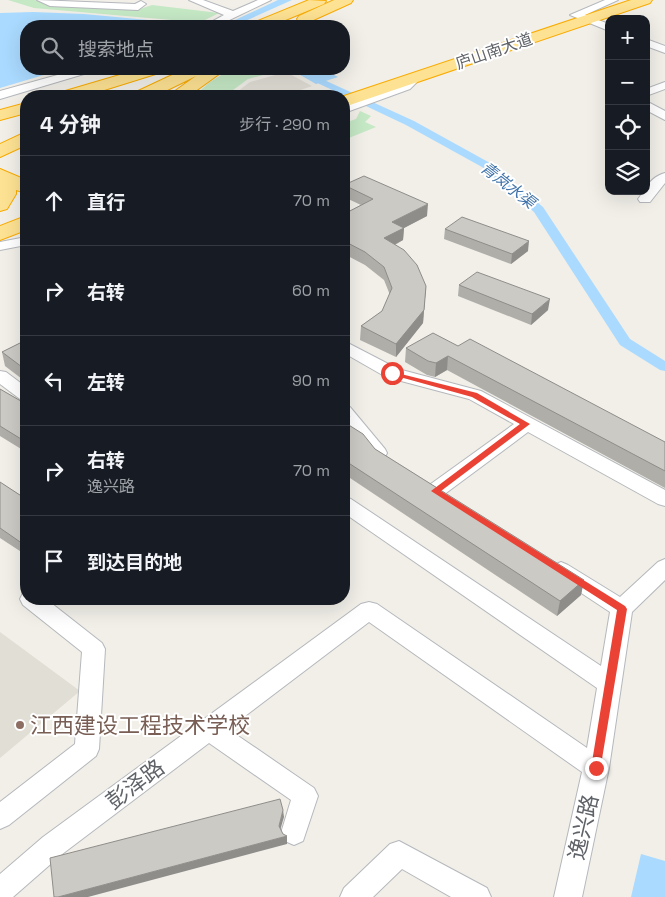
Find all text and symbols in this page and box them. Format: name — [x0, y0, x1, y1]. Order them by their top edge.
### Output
map controls — [605, 15, 650, 195]
button: + — [605, 15, 650, 60]
search box — [20, 20, 350, 75]
street label: 庐山南大道 — [453, 28, 535, 74]
icon: search — [38, 34, 66, 62]
text: 搜索地点 — [78, 37, 154, 62]
button: − — [605, 60, 650, 105]
button: locate — [605, 105, 650, 150]
text: 4 分钟 — [40, 111, 101, 138]
text: 步行 · 290 m — [239, 114, 330, 135]
button: layers — [605, 150, 650, 195]
water label: 青岚水渠 — [476, 157, 541, 214]
icon: ahead — [40, 187, 68, 215]
text: 直行 — [87, 190, 125, 215]
text: 70 m — [293, 190, 330, 211]
icon: right — [40, 277, 68, 305]
text: 右转 — [87, 280, 125, 305]
text: 60 m — [292, 280, 330, 301]
route start — [381, 362, 404, 385]
icon: left — [40, 367, 68, 395]
text: 左转 — [87, 370, 125, 395]
text: 90 m — [292, 370, 330, 391]
text: 右转 — [87, 448, 125, 473]
icon: right — [40, 457, 68, 485]
text: 70 m — [293, 460, 330, 481]
text: 逸兴路 — [87, 476, 135, 497]
icon: arrive — [40, 547, 68, 575]
text: 到达目的地 — [87, 550, 182, 575]
place label: 江西建设工程技术学校 — [30, 711, 250, 739]
marker: 江西建设工程技术学校 — [14, 719, 26, 731]
street label: 彭泽路 — [100, 753, 170, 815]
route end — [585, 757, 608, 780]
street label: 逸兴路 — [562, 792, 604, 862]

